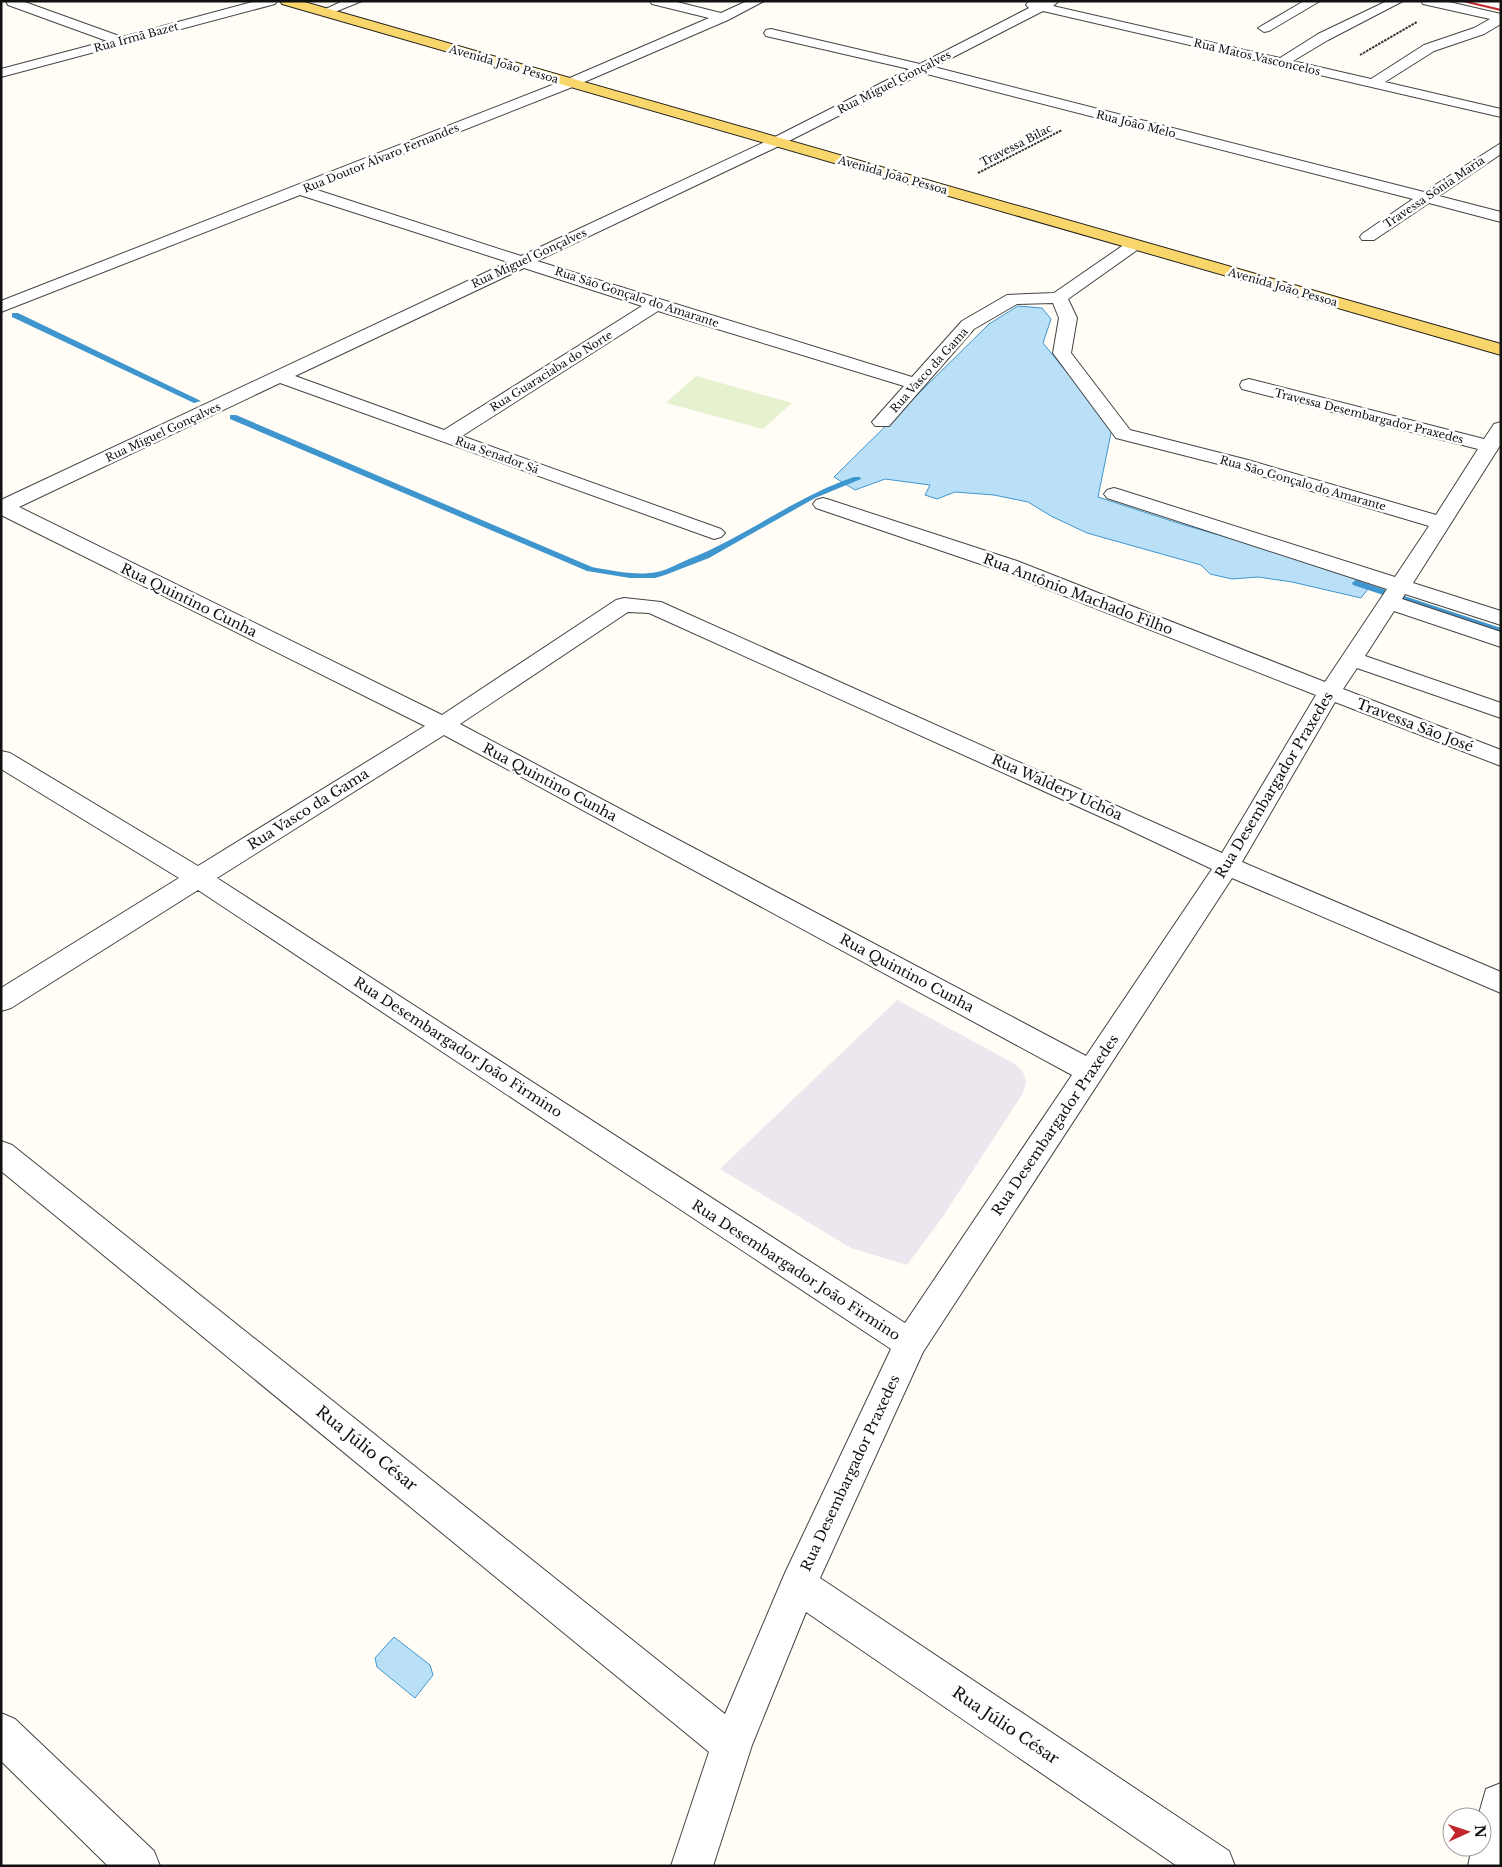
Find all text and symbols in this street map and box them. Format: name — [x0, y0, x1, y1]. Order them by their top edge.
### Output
street label: Rua Irmã Bazet — [92, 19, 181, 55]
street label: Rua Matos Vasconcelos — [1192, 36, 1322, 78]
street label: Avenida João Pessoa — [447, 41, 561, 87]
street label: Rua Miguel Gonçalves — [835, 47, 953, 117]
street label: Rua João Melo — [1095, 107, 1177, 141]
street label: Rua Doutor Álvaro Fernandes — [301, 120, 461, 196]
street label: Travessa Bilac — [978, 121, 1054, 169]
street label: Avenida João Pessoa — [836, 152, 950, 198]
street label: Travessa Sônia Maria — [1381, 152, 1488, 231]
street label: Rua Miguel Gonçalves — [469, 225, 589, 291]
street label: Rua São Gonçalo do Amarante — [553, 264, 721, 330]
street label: Avenida João Pessoa — [1226, 264, 1340, 310]
street label: Rua Vasco da Gama — [887, 324, 972, 415]
street label: Rua Guaraciaba do Norte — [487, 327, 615, 415]
street label: Travessa Desembargador Praxedes — [1273, 386, 1465, 446]
street label: Rua Miguel Gonçalves — [103, 399, 223, 465]
street label: Rua Senador Sá — [453, 433, 542, 477]
street label: Rua São Gonçalo do Amarante — [1218, 453, 1388, 513]
street label: Rua Antônio Machado Filho — [980, 549, 1176, 639]
street label: Rua Quintino Cunha — [118, 559, 260, 641]
street label: Rua Desembargador Praxedes — [1211, 688, 1337, 882]
street label: Travessa São José — [1354, 694, 1476, 756]
street label: Rua Quintino Cunha — [480, 739, 620, 825]
street label: Rua Waldery Uchôa — [989, 750, 1125, 824]
street label: Rua Vasco da Gama — [244, 764, 372, 854]
street label: Rua Quintino Cunha — [837, 930, 977, 1016]
street label: Rua Desembargador João Firmino — [350, 973, 566, 1121]
street label: Rua Desembargador Praxedes — [988, 1031, 1122, 1219]
street label: Rua Desembargador João Firmino — [688, 1196, 904, 1344]
street label: Rua Desembargador Praxedes — [796, 1372, 904, 1574]
street label: Rua Júlio César — [312, 1401, 422, 1495]
street label: Rua Júlio César — [949, 1682, 1064, 1768]
north arrow — [1442, 1807, 1492, 1857]
text: N — [1471, 1824, 1489, 1838]

